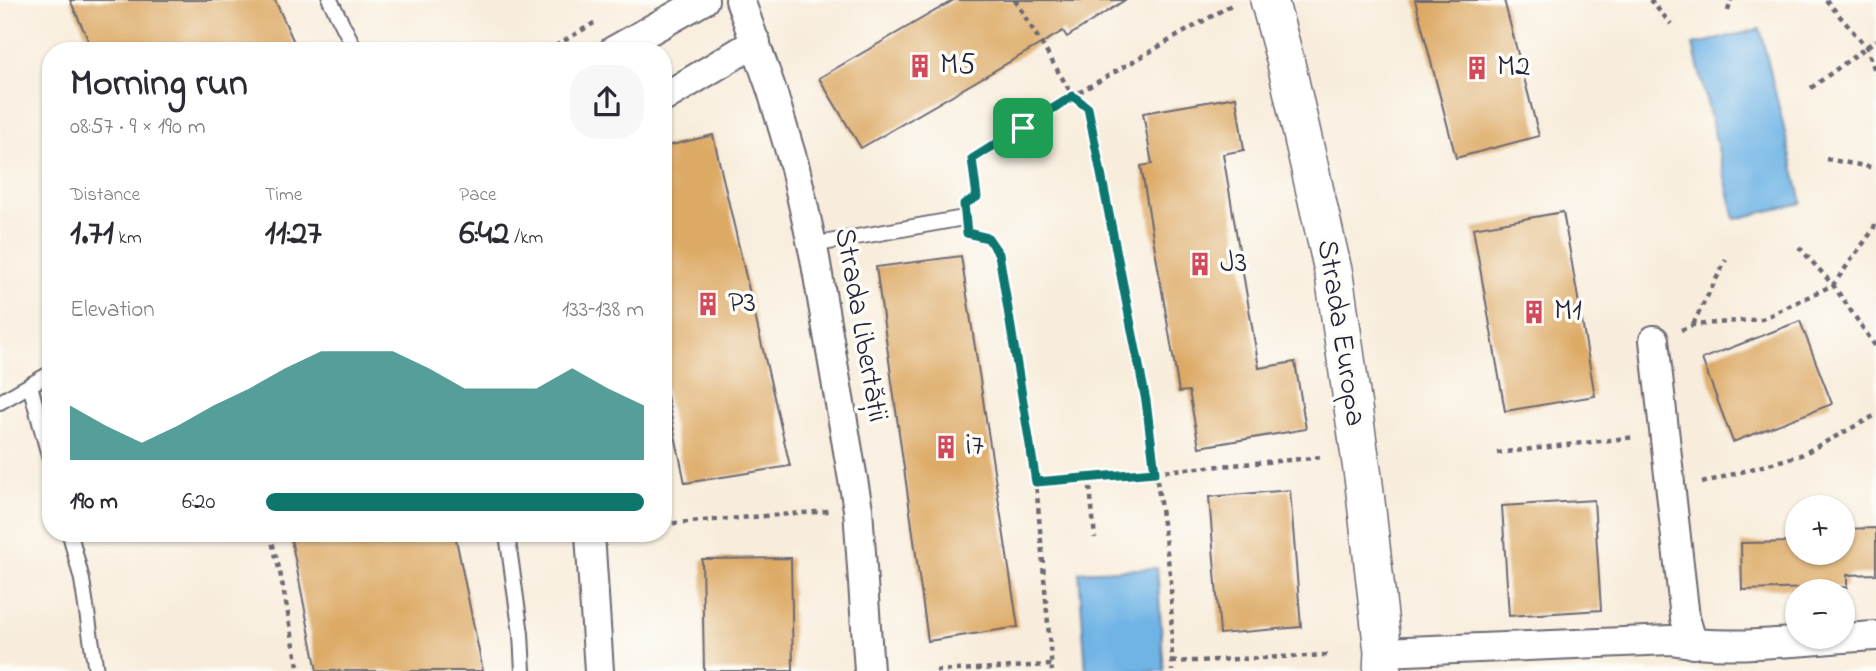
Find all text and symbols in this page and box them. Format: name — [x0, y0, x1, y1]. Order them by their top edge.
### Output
place label: M5 — [940, 44, 975, 88]
place label: M2 — [1497, 46, 1530, 90]
building icon: M5 — [906, 52, 934, 80]
building icon: M2 — [1463, 54, 1491, 82]
text: Morning run — [70, 57, 248, 113]
button: share — [570, 65, 644, 139]
pin — [993, 98, 1053, 158]
icon: arrive — [1004, 109, 1042, 147]
text: 08:57 · 9 × 190 m — [70, 111, 206, 144]
text: Distance — [70, 182, 140, 209]
text: Time — [265, 182, 302, 209]
text: Pace — [459, 182, 496, 209]
text: 1.71 — [70, 209, 114, 260]
text: 11:27 — [265, 209, 322, 260]
text: 6:42 — [459, 209, 510, 260]
street label: Strada Libertății — [821, 224, 899, 426]
text: km — [114, 225, 142, 252]
text: /km — [510, 225, 543, 252]
street label: Strada Europa — [1304, 237, 1376, 429]
place label: J3 — [1220, 242, 1247, 286]
building icon: J3 — [1186, 250, 1214, 278]
place label: P3 — [728, 282, 756, 326]
building icon: P3 — [694, 290, 722, 318]
place label: M1 — [1554, 290, 1582, 334]
text: Elevation — [70, 294, 155, 327]
text: 133–138 m — [562, 294, 644, 327]
building icon: M1 — [1520, 298, 1548, 326]
place label: i7 — [966, 425, 984, 469]
building icon: i7 — [932, 433, 960, 461]
text: 190 m — [70, 486, 118, 519]
text: 6:20 — [182, 486, 215, 519]
map controls — [1785, 495, 1855, 649]
button: + — [1785, 495, 1855, 565]
button: − — [1785, 579, 1855, 649]

